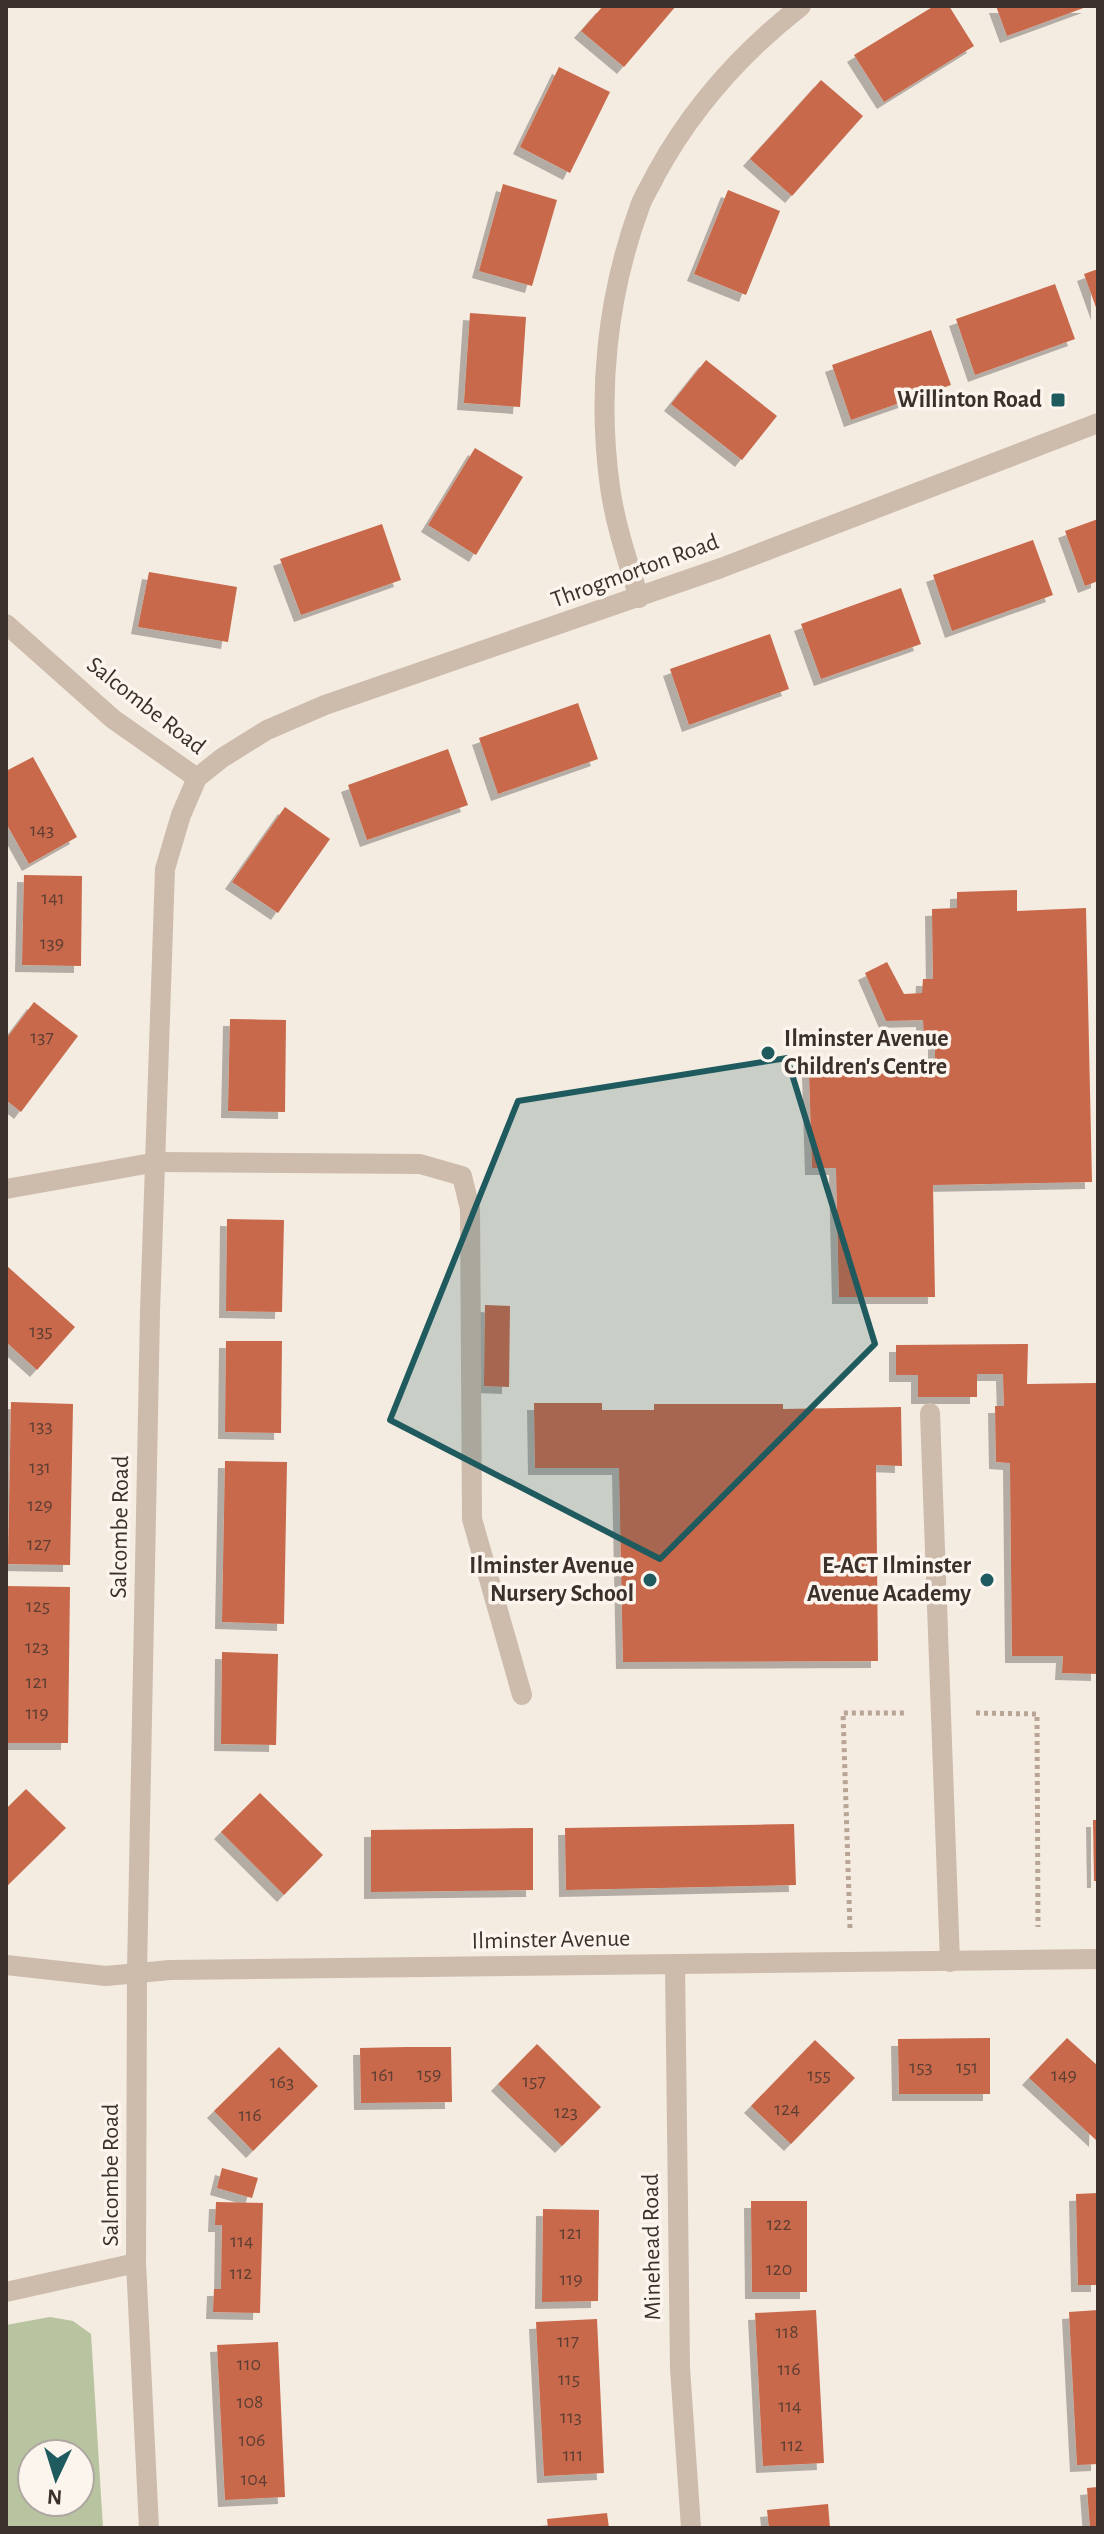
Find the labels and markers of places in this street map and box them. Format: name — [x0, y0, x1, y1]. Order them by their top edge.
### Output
place label: Willinton Road — [897, 388, 1042, 412]
marker: Willinton Road — [1049, 391, 1067, 409]
place label: Ilminster Avenue Children's Centre — [784, 1027, 949, 1079]
marker: Ilminster Avenue Children's Centre — [759, 1044, 777, 1062]
place label: Ilminster Avenue Nursery School — [469, 1554, 634, 1606]
place label: E-ACT Ilminster Avenue Academy — [807, 1554, 972, 1606]
marker: Ilminster Avenue Nursery School — [641, 1571, 659, 1589]
marker: E-ACT Ilminster Avenue Academy — [978, 1571, 996, 1589]

